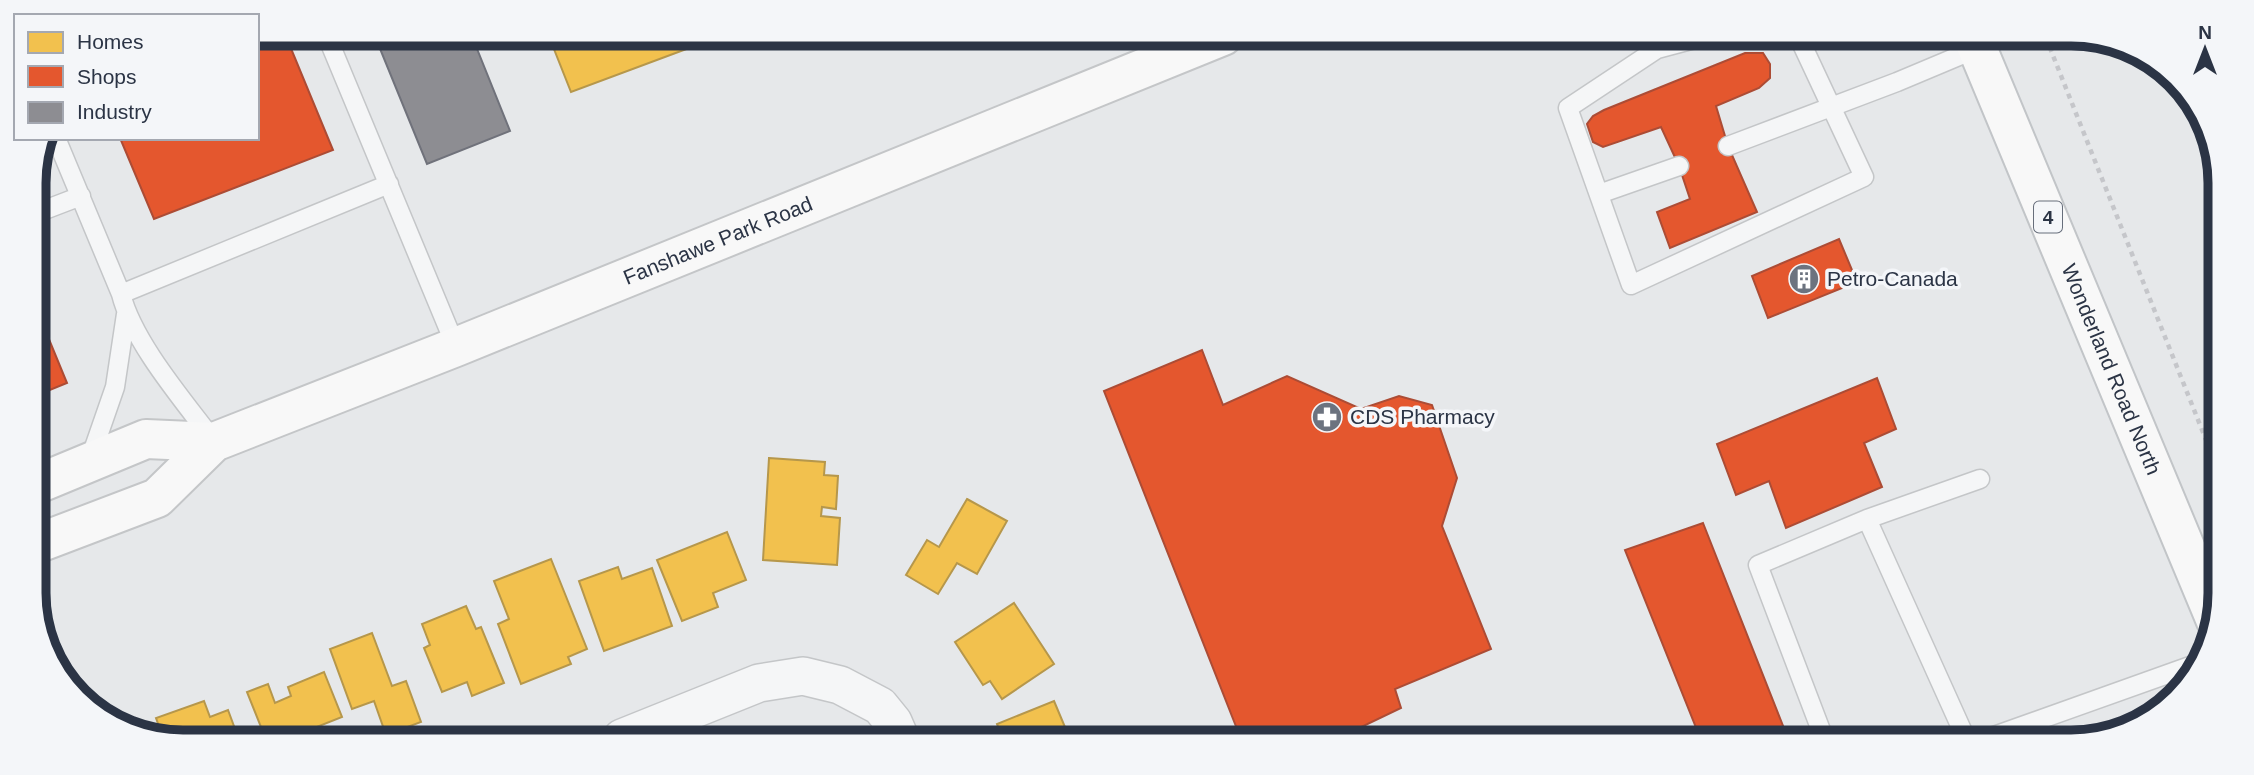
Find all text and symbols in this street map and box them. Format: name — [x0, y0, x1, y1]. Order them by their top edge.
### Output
legend — [14, 14, 259, 140]
north arrow — [2170, 14, 2240, 84]
text: N — [2198, 22, 2212, 43]
text: Homes — [77, 30, 144, 53]
text: Shops — [77, 65, 137, 88]
text: Industry — [77, 100, 152, 123]
street label: Fanshawe Park Road — [620, 192, 816, 289]
road number: 4 — [2034, 202, 2062, 232]
street label: Wonderland Road North — [2057, 260, 2166, 478]
building icon: Petro-Canada — [1787, 262, 1821, 296]
place label: Petro-Canada — [1827, 267, 1958, 290]
pharmacy icon: CDS Pharmacy — [1310, 400, 1344, 434]
place label: CDS Pharmacy — [1350, 405, 1495, 428]

